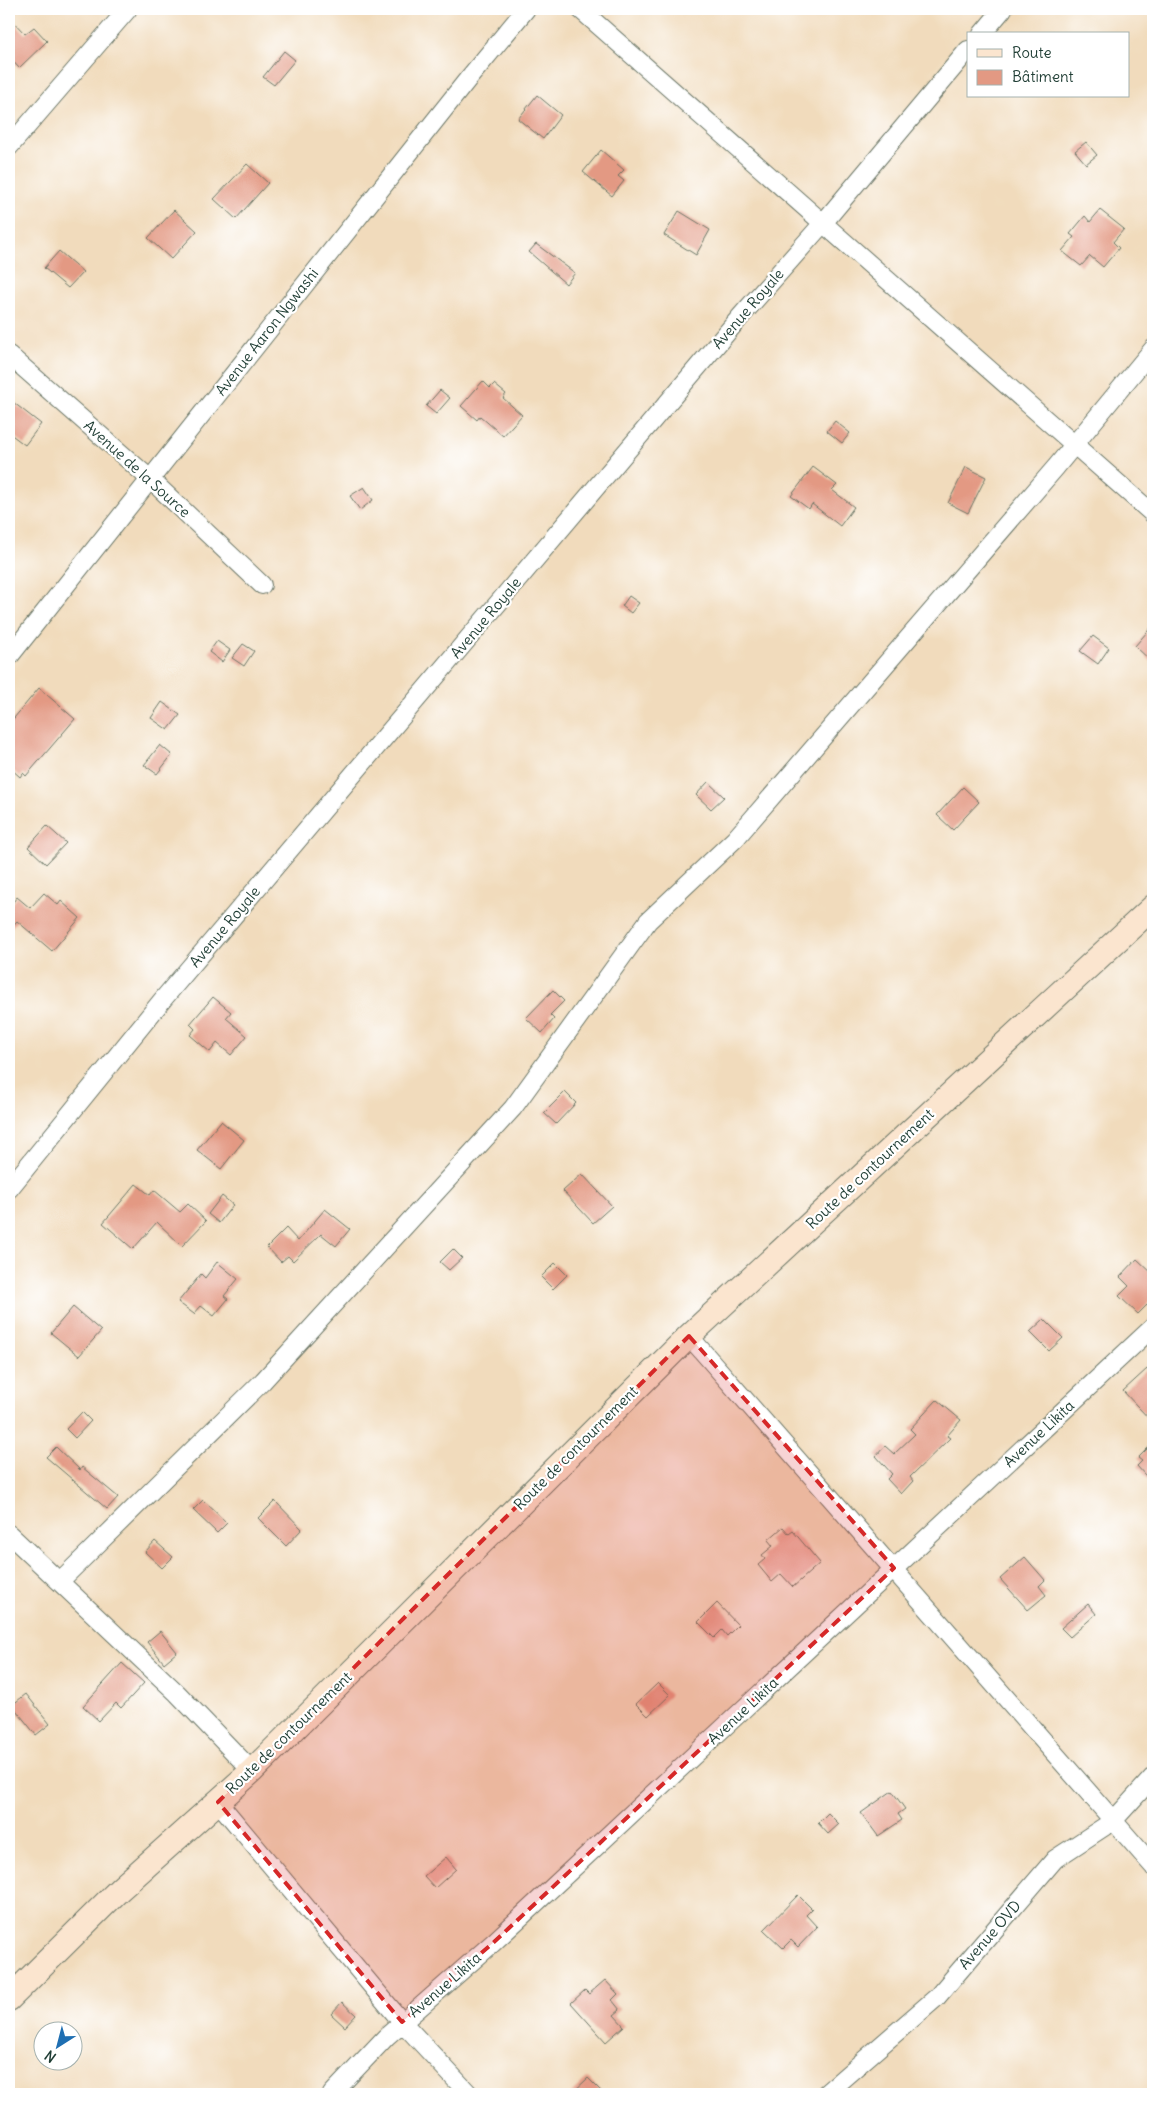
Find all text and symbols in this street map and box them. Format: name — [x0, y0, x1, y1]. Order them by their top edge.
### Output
legend — [967, 32, 1130, 98]
text: Route — [1012, 43, 1052, 62]
text: Bâtiment — [1012, 67, 1074, 86]
street label: Avenue Aaron Ngwashi — [211, 264, 322, 399]
street label: Avenue Royale — [708, 265, 788, 353]
street label: Avenue de la Source — [80, 416, 194, 521]
street label: Avenue Royale — [446, 573, 525, 662]
street label: Avenue Royale — [185, 882, 264, 971]
street label: Route de contournement — [802, 1104, 938, 1233]
street label: Route de contournement — [510, 1382, 642, 1514]
street label: Avenue Likita — [999, 1396, 1078, 1471]
street label: Route de contournement — [222, 1667, 356, 1798]
street label: Avenue Likita — [703, 1673, 782, 1748]
street label: Avenue OVD — [954, 1896, 1025, 1973]
street label: Avenue Likita — [404, 1948, 485, 2021]
north arrow — [32, 2020, 82, 2070]
text: N — [41, 2046, 60, 2067]

